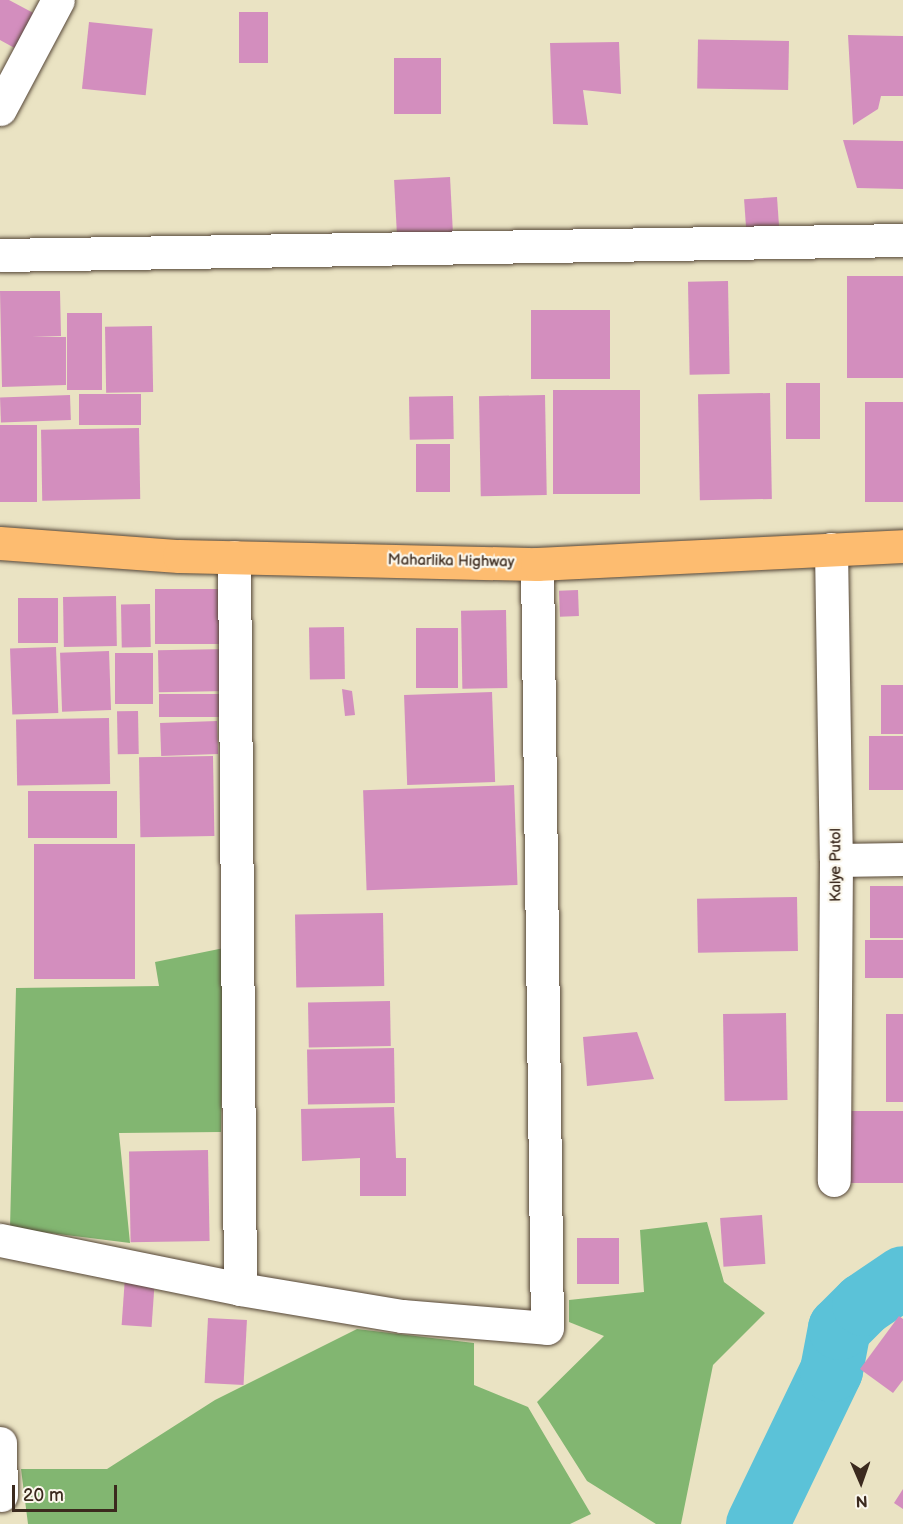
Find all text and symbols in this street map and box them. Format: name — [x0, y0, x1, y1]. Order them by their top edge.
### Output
street label: Maharlika Highway — [388, 551, 514, 571]
street label: Kalye Putol — [827, 828, 845, 902]
north arrow — [831, 1452, 891, 1512]
scale bar — [15, 1473, 120, 1511]
text: 20 m — [23, 1485, 64, 1506]
text: N — [855, 1491, 868, 1510]

